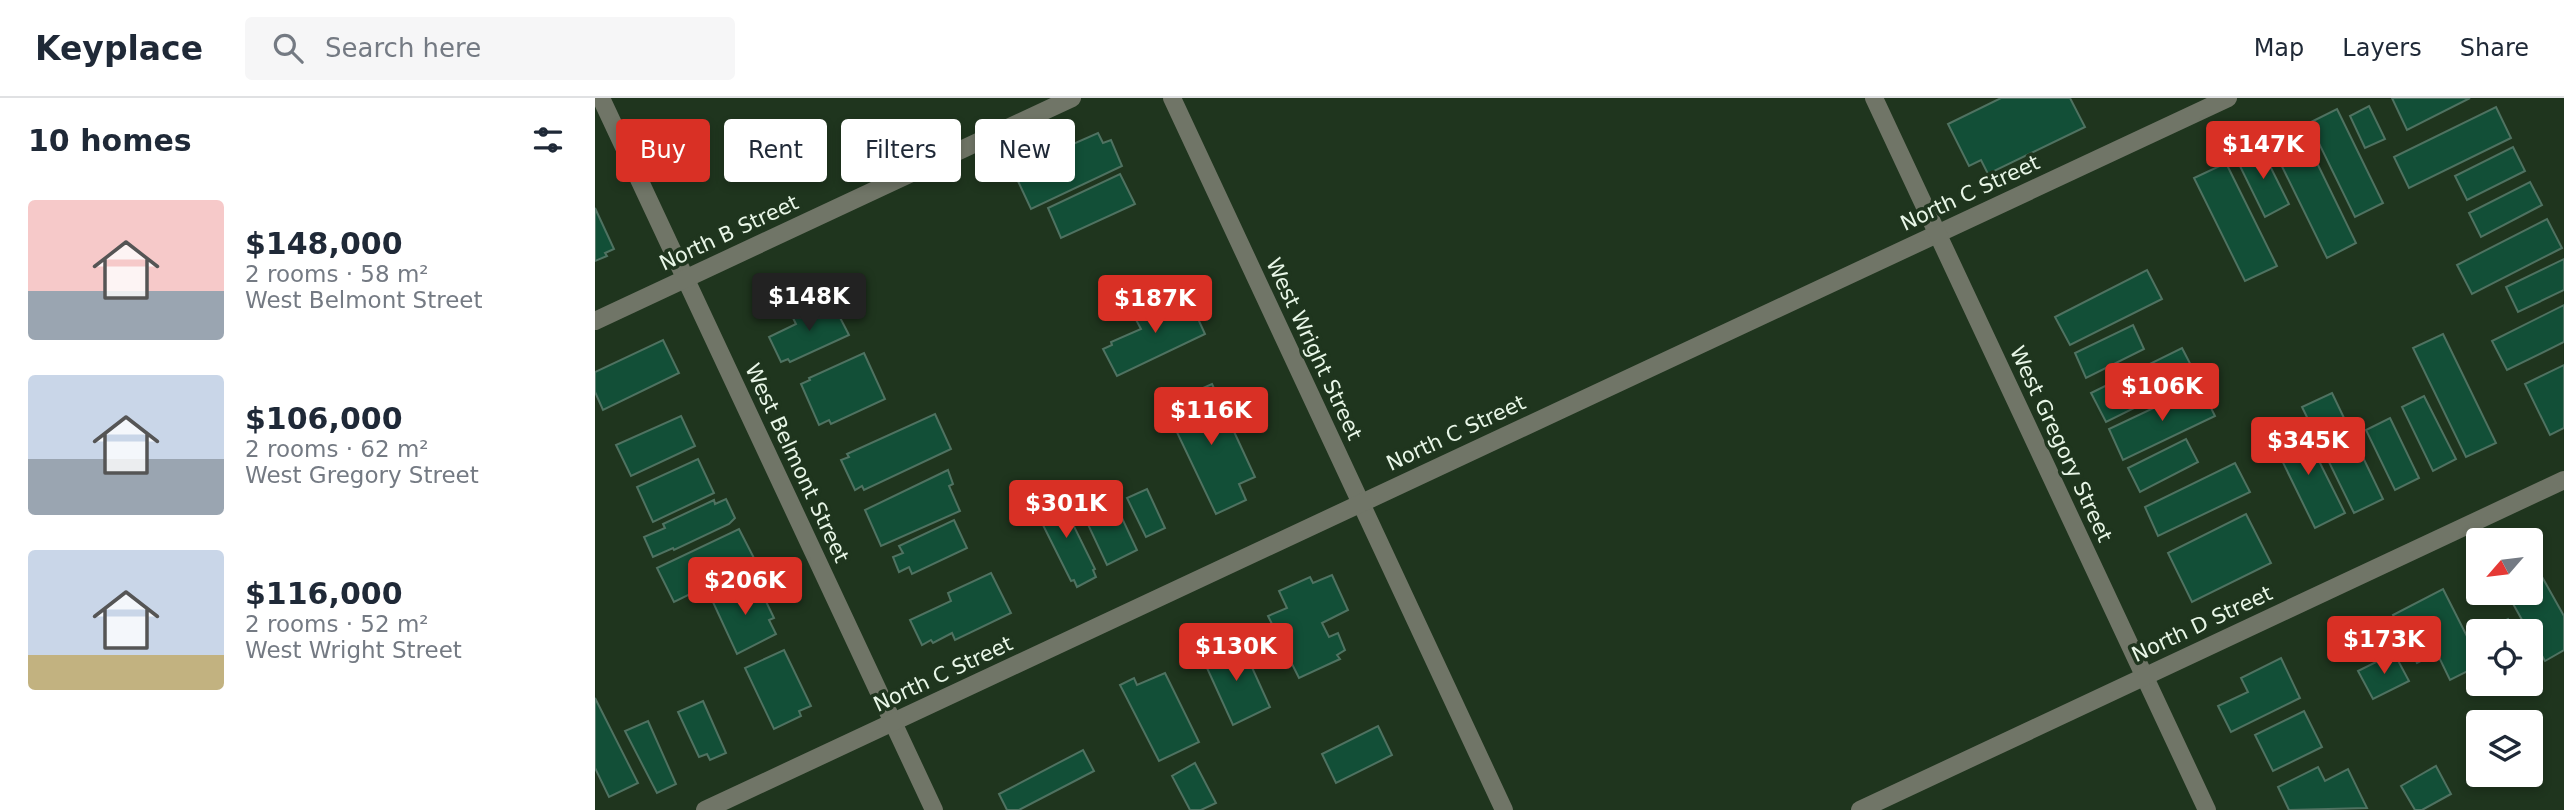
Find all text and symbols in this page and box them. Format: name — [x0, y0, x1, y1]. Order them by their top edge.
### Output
search box — [245, 17, 735, 80]
text: Keyplace — [35, 29, 203, 68]
icon: search — [269, 29, 307, 67]
text: Search here — [325, 33, 481, 63]
text: Map — [2254, 34, 2304, 62]
text: Layers — [2342, 34, 2422, 62]
text: Share — [2460, 34, 2529, 62]
chip: Buy — [616, 119, 710, 182]
chip: Rent — [724, 119, 827, 182]
chip: Filters — [841, 119, 961, 182]
chip: New — [975, 119, 1075, 182]
icon: filters — [529, 121, 567, 159]
pin: $147K — [2214, 122, 2312, 181]
text: 10 homes — [28, 123, 192, 158]
text: $147K — [2222, 131, 2304, 157]
street label: North C Street — [1897, 150, 2043, 236]
street label: North B Street — [656, 190, 802, 276]
text: $148,000 — [245, 226, 403, 261]
icon: home — [84, 228, 168, 312]
street label: West Wright Street — [1261, 254, 1367, 444]
text: 2 rooms · 58 m² — [245, 261, 429, 287]
pin: $148K — [760, 274, 858, 333]
pin: $187K — [1106, 275, 1204, 335]
text: $148K — [768, 283, 850, 309]
text: $187K — [1114, 285, 1196, 311]
text: West Belmont Street — [245, 287, 482, 313]
street label: West Gregory Street — [2005, 342, 2117, 546]
street label: West Belmont Street — [740, 360, 854, 566]
pin: $106K — [2113, 364, 2211, 423]
text: $106K — [2121, 373, 2203, 399]
pin: $116K — [1162, 388, 1260, 447]
street label: North C Street — [1383, 390, 1529, 476]
text: $116K — [1170, 397, 1252, 423]
text: $106,000 — [245, 401, 403, 436]
icon: home — [84, 403, 168, 487]
pin: $345K — [2259, 418, 2357, 477]
text: $345K — [2267, 427, 2349, 453]
text: 2 rooms · 62 m² — [245, 436, 429, 462]
text: West Gregory Street — [245, 462, 479, 488]
pin: $301K — [1017, 480, 1115, 540]
text: $301K — [1025, 490, 1107, 516]
north arrow — [2466, 528, 2543, 606]
map controls — [2466, 528, 2543, 787]
pin: $206K — [696, 558, 794, 617]
text: $206K — [704, 567, 786, 593]
text: $116,000 — [245, 576, 403, 611]
icon: home — [84, 578, 168, 662]
street label: North D Street — [2128, 581, 2276, 667]
text: 2 rooms · 52 m² — [245, 611, 429, 637]
pin: $173K — [2335, 616, 2433, 676]
button: locate — [2466, 619, 2543, 696]
pin: $130K — [1187, 624, 1285, 683]
text: $173K — [2343, 626, 2425, 652]
street label: North C Street — [870, 631, 1016, 717]
text: $130K — [1195, 633, 1277, 659]
text: West Wright Street — [245, 637, 462, 663]
button: layers — [2466, 710, 2543, 787]

